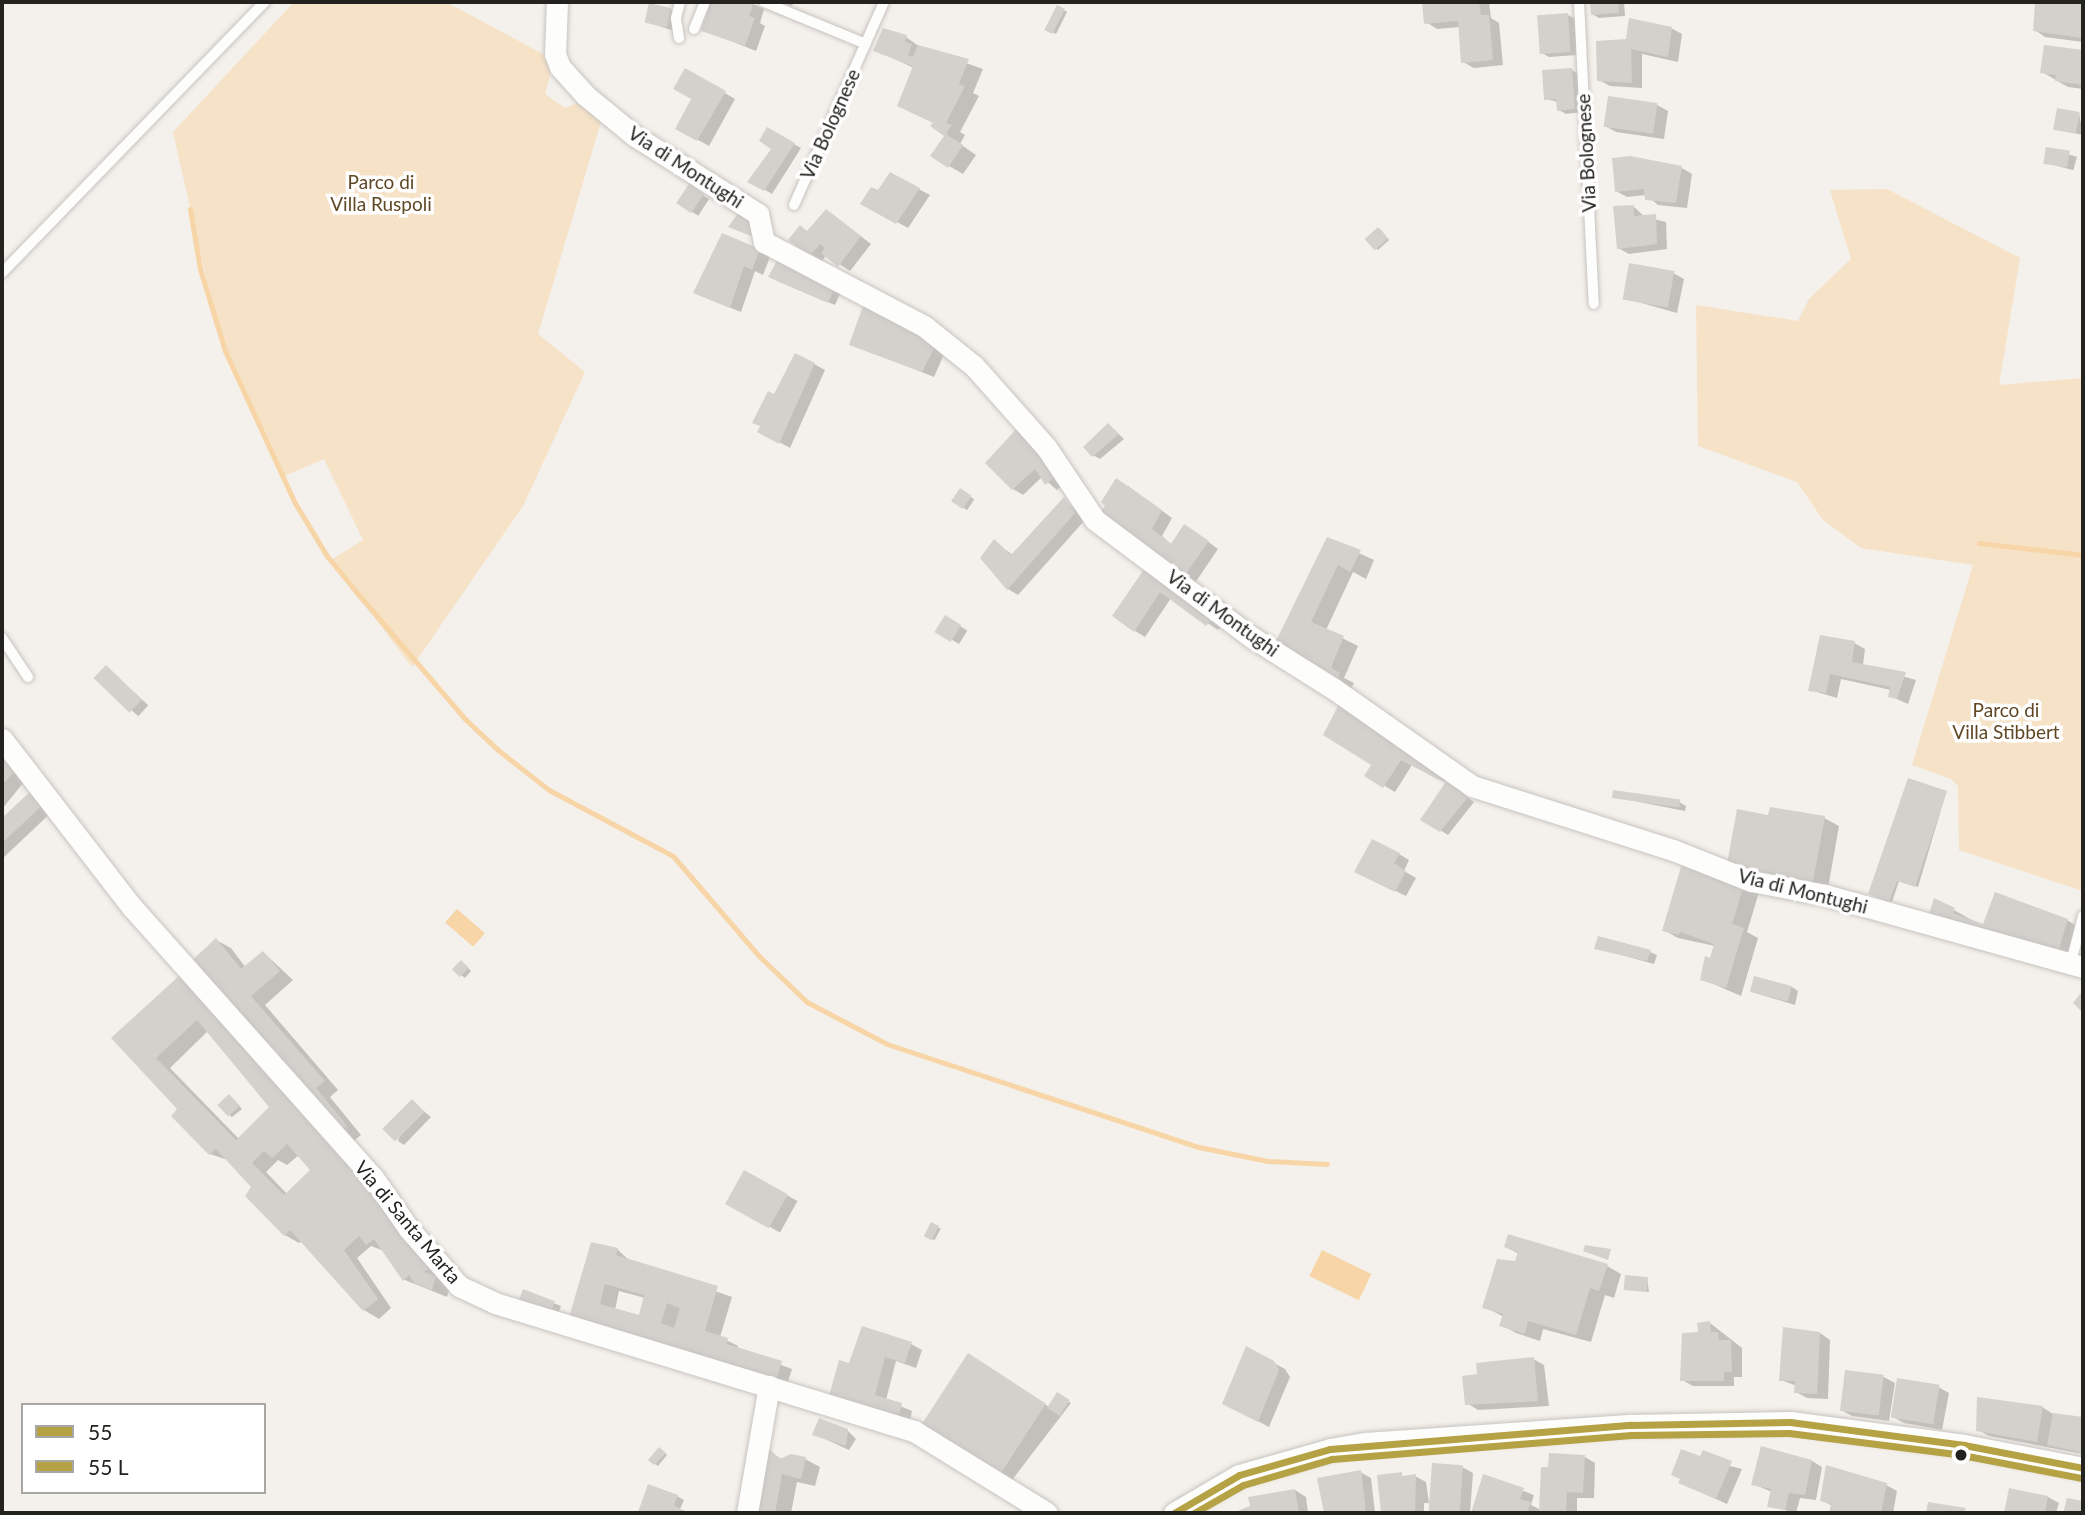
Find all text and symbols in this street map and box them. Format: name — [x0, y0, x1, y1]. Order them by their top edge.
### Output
street label: Via Bolognese — [795, 65, 865, 183]
street label: Via Bolognese — [1572, 93, 1600, 213]
street label: Via di Montughi — [624, 121, 748, 213]
park label: Parco di Villa Ruspoli — [330, 171, 432, 215]
street label: Via di Montughi — [1163, 565, 1283, 661]
park label: Parco di Villa Stibbert — [1952, 699, 2060, 743]
street label: Via di Montughi — [1736, 864, 1870, 918]
street label: Via di Santa Marta — [350, 1156, 466, 1288]
legend — [21, 1403, 266, 1494]
text: 55 — [88, 1419, 112, 1444]
unlabelled marker — [1954, 1448, 1968, 1462]
text: 55 L — [88, 1454, 129, 1479]

